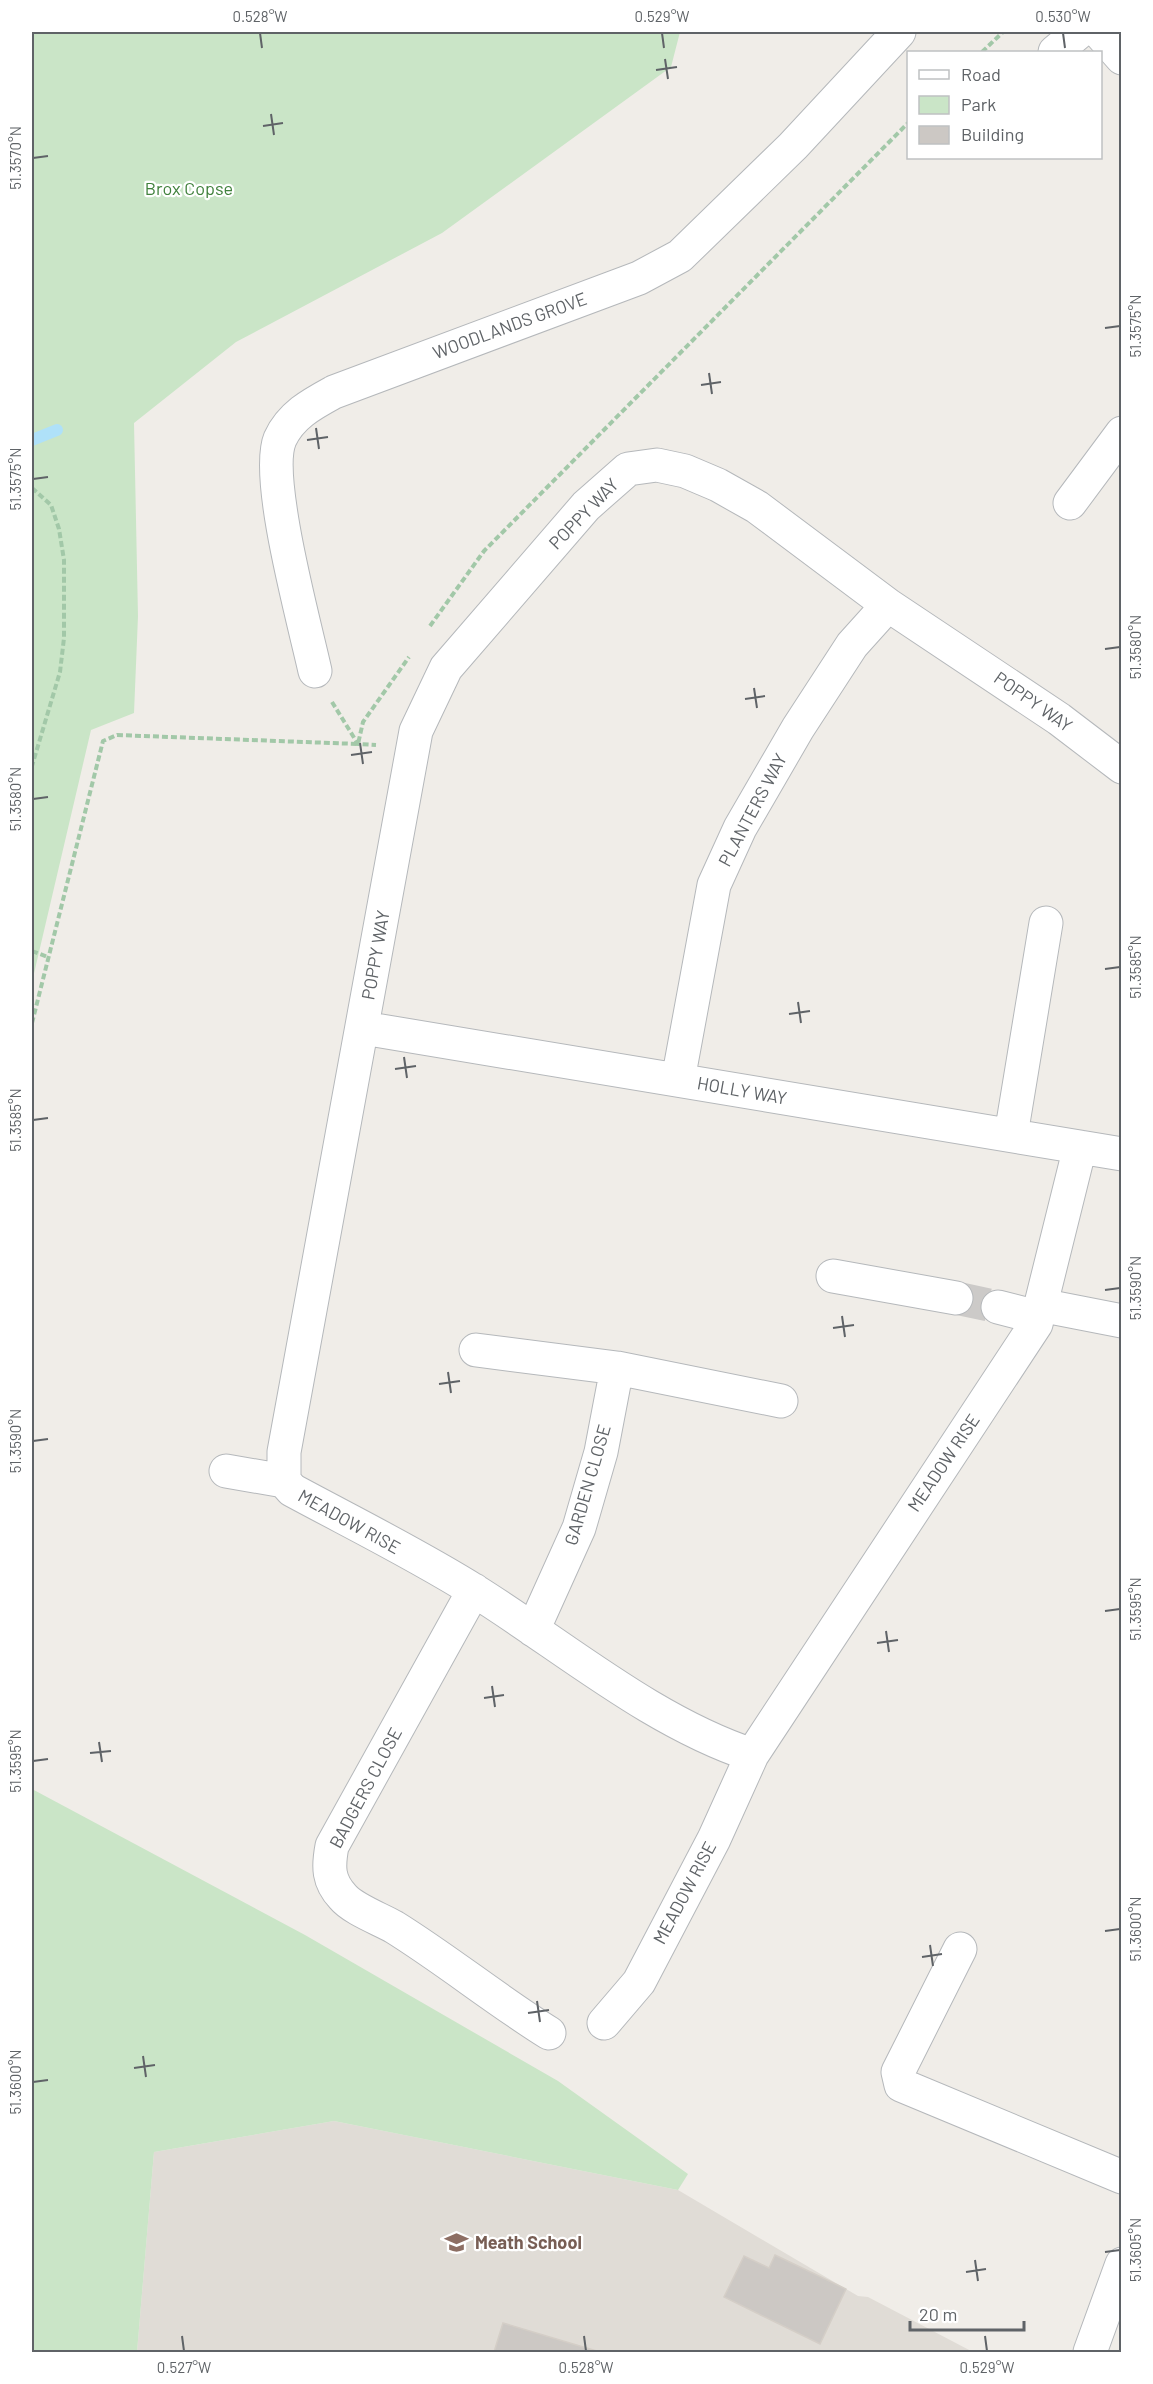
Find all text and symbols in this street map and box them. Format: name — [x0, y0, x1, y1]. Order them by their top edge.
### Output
text: 0.528°W — [232, 7, 288, 25]
text: 0.529°W — [634, 7, 690, 25]
text: 0.530°W — [1035, 7, 1091, 25]
legend — [907, 51, 1102, 159]
text: Road — [961, 63, 1001, 85]
text: Park — [961, 93, 996, 115]
text: Building — [961, 123, 1024, 145]
text: 51.3570°N — [6, 126, 24, 190]
park label: Brox Copse — [145, 177, 233, 199]
street label: WOODLANDS GROVE — [430, 287, 590, 363]
text: 51.3575°N — [1126, 295, 1144, 357]
text: 51.3575°N — [6, 448, 24, 510]
street label: POPPY WAY — [544, 473, 623, 554]
text: 51.3580°N — [1126, 615, 1144, 679]
street label: POPPY WAY — [990, 666, 1077, 736]
street label: PLANTERS WAY — [713, 749, 791, 870]
text: 51.3580°N — [6, 767, 24, 831]
street label: POPPY WAY — [356, 908, 394, 1001]
text: 51.3585°N — [1126, 935, 1144, 999]
street label: HOLLY WAY — [696, 1071, 789, 1109]
text: 51.3585°N — [6, 1088, 24, 1152]
text: 51.3590°N — [1126, 1256, 1144, 1320]
text: 51.3590°N — [6, 1409, 24, 1473]
street label: MEADOW RISE — [902, 1409, 984, 1516]
street label: GARDEN CLOSE — [559, 1422, 615, 1548]
street label: MEADOW RISE — [295, 1484, 404, 1558]
text: 51.3595°N — [1126, 1577, 1144, 1641]
street label: BADGERS CLOSE — [324, 1723, 406, 1852]
text: 51.3595°N — [6, 1729, 24, 1793]
street label: MEADOW RISE — [648, 1837, 720, 1948]
text: 51.3600°N — [1126, 1897, 1144, 1961]
text: 51.3600°N — [6, 2050, 24, 2114]
text: 51.3605°N — [1126, 2218, 1144, 2282]
school or university icon: Meath School — [444, 2230, 470, 2256]
place label: Meath School — [475, 2231, 582, 2253]
scale bar — [910, 2294, 1024, 2332]
text: 20 m — [919, 2303, 957, 2325]
text: 0.527°W — [157, 2358, 211, 2376]
text: 0.528°W — [558, 2358, 614, 2376]
text: 0.529°W — [959, 2358, 1015, 2376]

